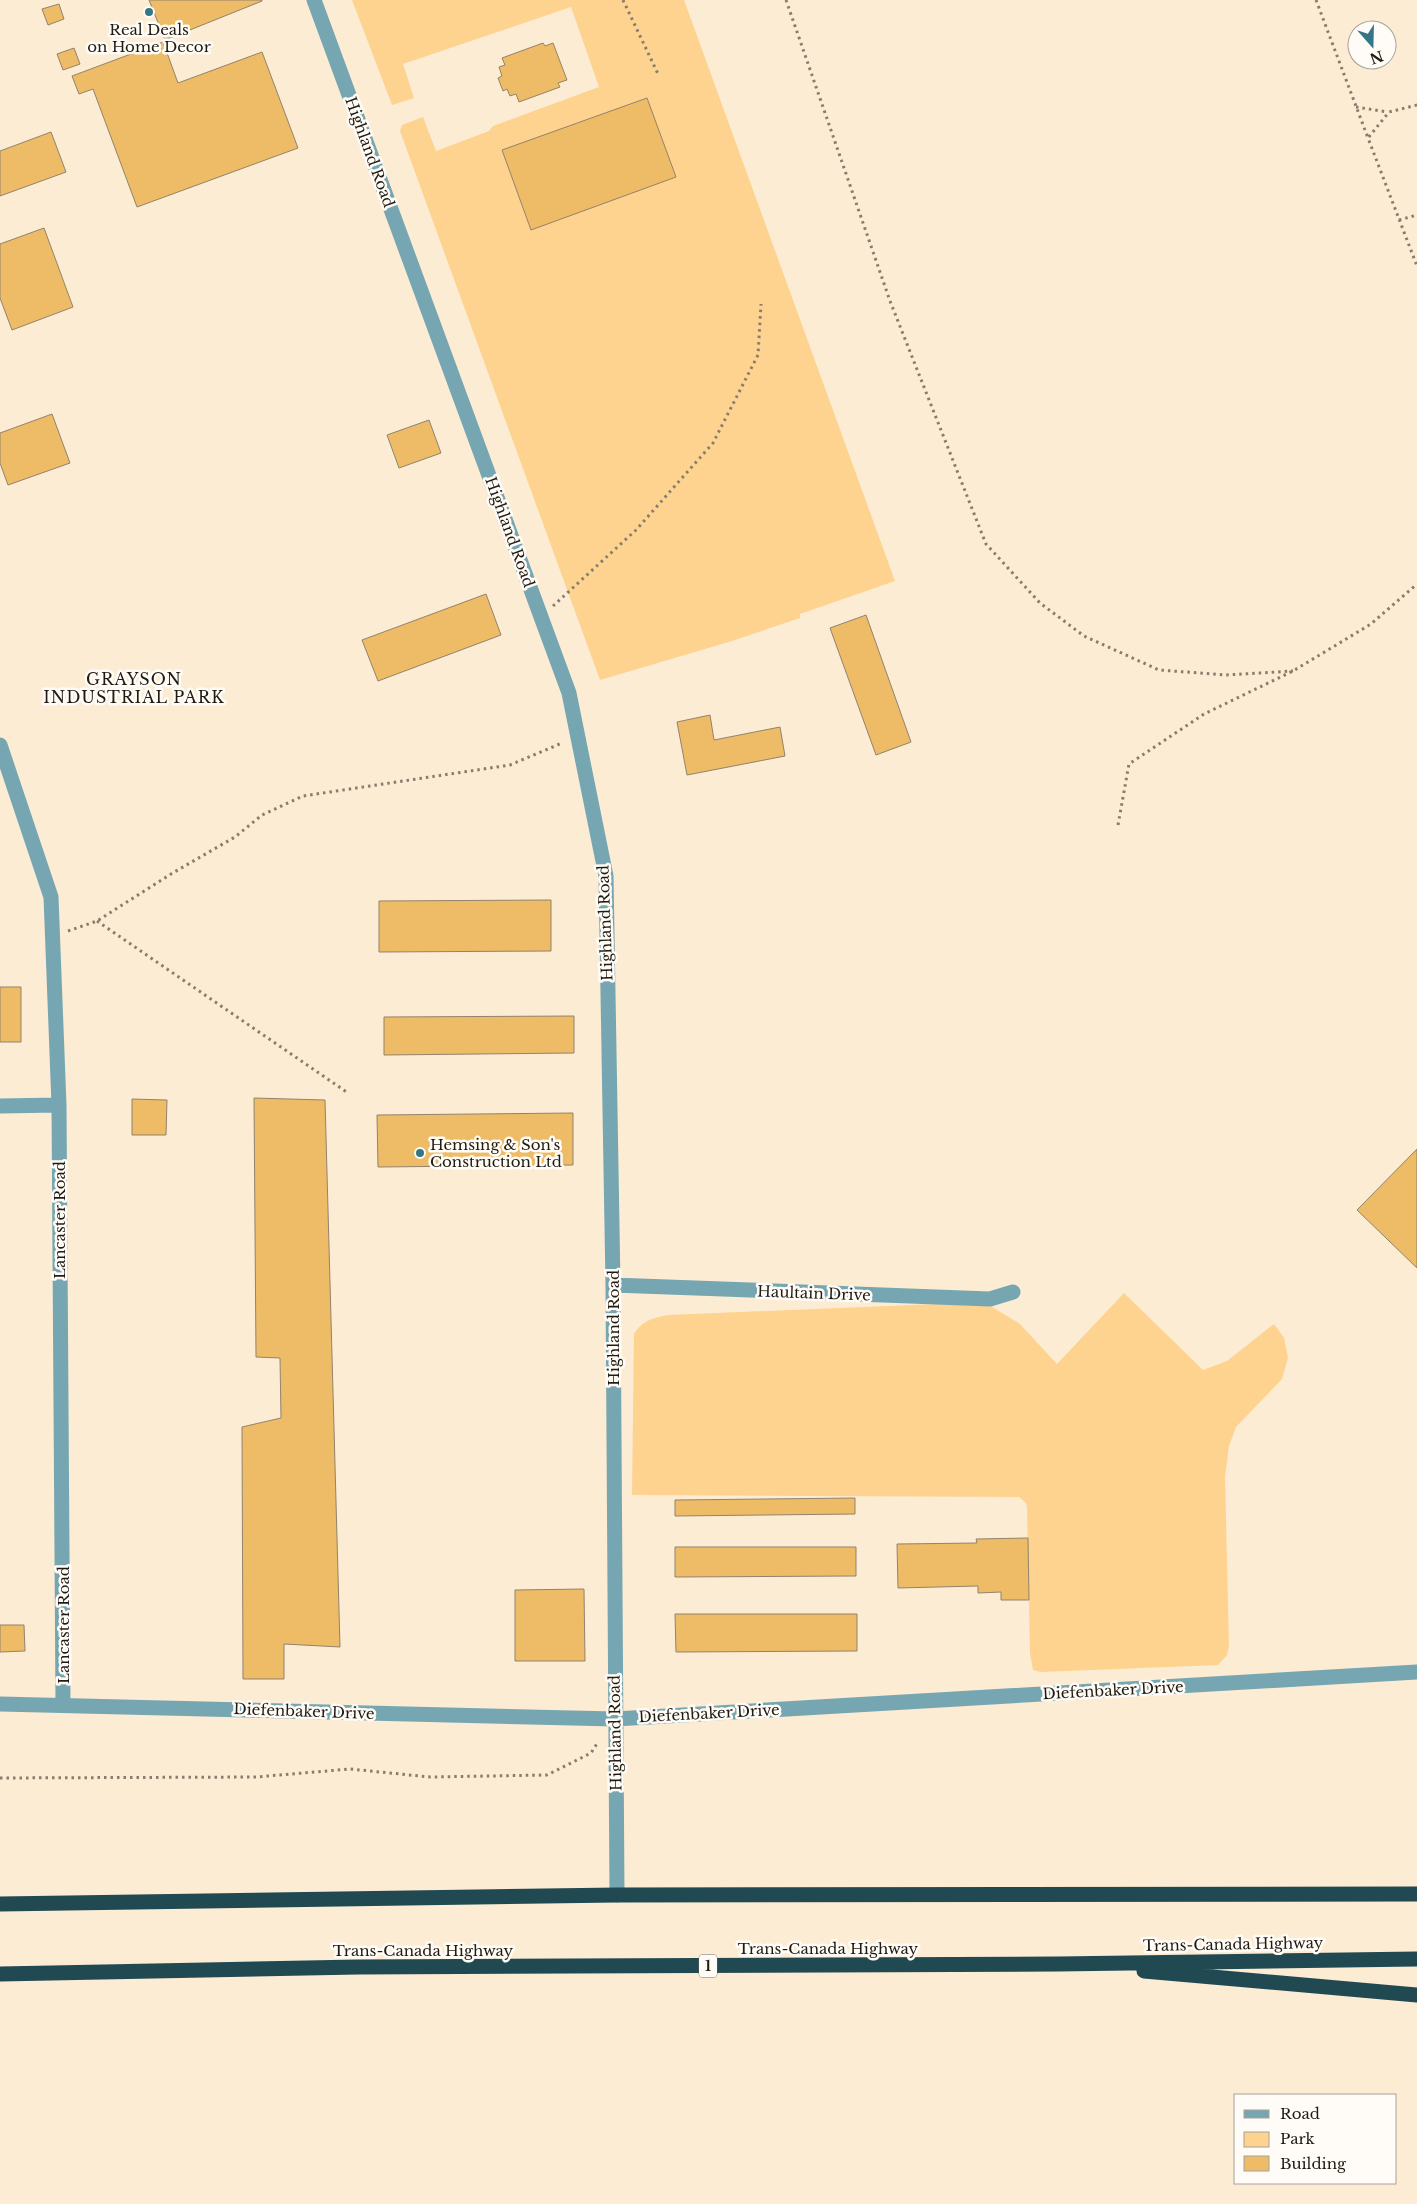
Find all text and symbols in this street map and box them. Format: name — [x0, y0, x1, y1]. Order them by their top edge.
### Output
marker: Real Deals on Home Decor — [143, 6, 155, 18]
place label: Real Deals on Home Decor — [87, 20, 212, 56]
north arrow — [1347, 20, 1397, 70]
text: N — [1367, 47, 1386, 68]
street label: Highland Road — [341, 94, 399, 210]
street label: Highland Road — [481, 474, 539, 590]
district label: GRAYSON INDUSTRIAL PARK — [43, 669, 225, 707]
street label: Highland Road — [593, 865, 617, 981]
place label: Hemsing & Son's Construction Ltd — [430, 1135, 562, 1171]
marker: Hemsing & Son's Construction Ltd — [414, 1147, 426, 1159]
street label: Lancaster Road — [50, 1161, 69, 1279]
street label: Highland Road — [604, 1270, 623, 1386]
street label: Haultain Drive — [757, 1282, 871, 1304]
street label: Lancaster Road — [54, 1566, 73, 1684]
street label: Highland Road — [604, 1675, 626, 1791]
street label: Diefenbaker Drive — [1042, 1677, 1184, 1703]
street label: Diefenbaker Drive — [233, 1699, 375, 1723]
street label: Diefenbaker Drive — [638, 1700, 780, 1726]
street label: Trans-Canada Highway — [1143, 1933, 1324, 1955]
street label: Trans-Canada Highway — [738, 1939, 919, 1958]
street label: Trans-Canada Highway — [333, 1941, 514, 1960]
road number: 1 — [699, 1954, 717, 1978]
legend — [1234, 2094, 1397, 2184]
text: Road — [1280, 2104, 1320, 2123]
text: Park — [1280, 2129, 1316, 2148]
text: Building — [1280, 2154, 1347, 2173]

